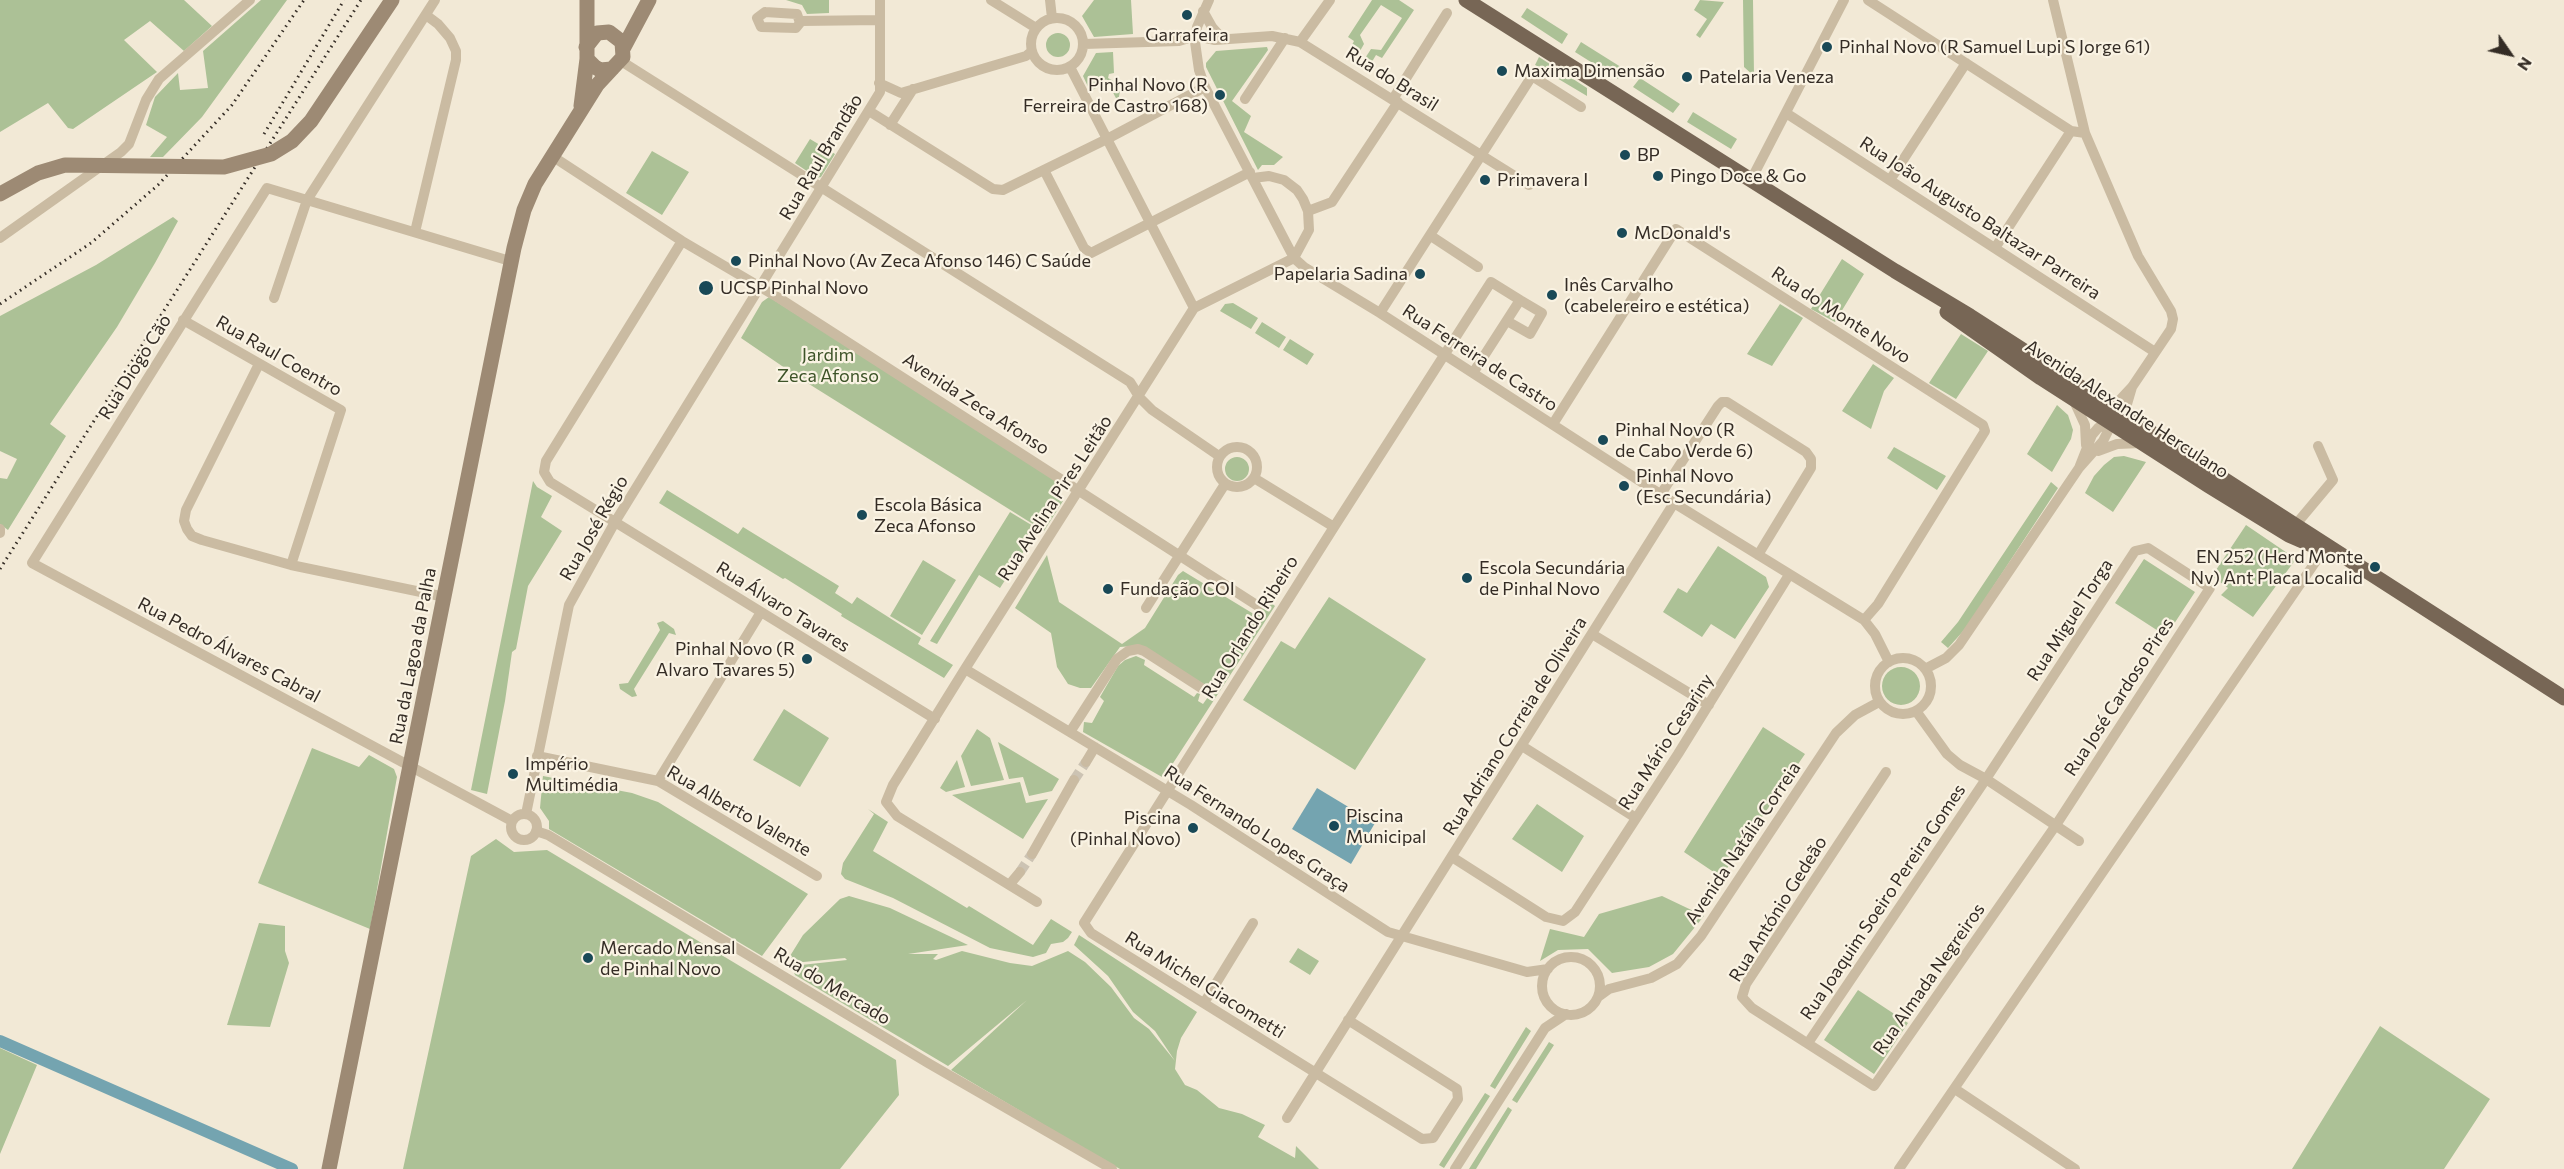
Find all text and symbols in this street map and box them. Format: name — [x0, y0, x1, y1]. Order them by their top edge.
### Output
marker: Garrafeira — [1180, 8, 1194, 22]
place label: Garrafeira — [1145, 24, 1229, 46]
north arrow — [2480, 24, 2540, 84]
place label: Pinhal Novo (R Samuel Lupi S Jorge 61) — [1839, 36, 2150, 58]
marker: Pinhal Novo (R Samuel Lupi S Jorge 61) — [1820, 40, 1834, 54]
street label: Rua do Brasil — [1342, 42, 1442, 116]
text: N — [2514, 54, 2537, 75]
place label: Maxima Dimensão — [1514, 60, 1665, 82]
marker: Maxima Dimensão — [1495, 64, 1509, 78]
place label: Patelaria Veneza — [1699, 66, 1834, 88]
marker: Patelaria Veneza — [1680, 70, 1694, 84]
place label: Pinhal Novo (R Ferreira de Castro 168) — [1023, 74, 1208, 116]
marker: Pinhal Novo (R Ferreira de Castro 168) — [1213, 88, 1227, 102]
street label: Rua Raul Brandão — [775, 90, 867, 224]
street label: Rua João Augusto Baltazar Parreira — [1856, 132, 2104, 304]
place label: BP — [1637, 144, 1660, 166]
marker: BP — [1618, 148, 1632, 162]
place label: Pingo Doce & Go — [1670, 165, 1806, 187]
place label: Primavera I — [1497, 169, 1588, 191]
marker: Pingo Doce & Go — [1651, 169, 1665, 183]
marker: Primavera I — [1478, 173, 1492, 187]
place label: McDonald's — [1634, 222, 1731, 244]
marker: McDonald's — [1615, 226, 1629, 240]
place label: Pinhal Novo (Av Zeca Afonso 146) C Saúde — [748, 250, 1091, 272]
marker: Pinhal Novo (Av Zeca Afonso 146) C Saúde — [729, 254, 743, 268]
street label: Rua do Monte Novo — [1767, 262, 1915, 368]
place label: Papelaria Sadina — [1274, 263, 1408, 285]
marker: Papelaria Sadina — [1413, 267, 1427, 281]
place label: Inês Carvalho (cabelereiro e estética) — [1564, 274, 1749, 316]
place label: UCSP Pinhal Novo — [720, 277, 868, 299]
marker: UCSP Pinhal Novo — [697, 279, 715, 297]
marker: Inês Carvalho (cabelereiro e estética) — [1545, 288, 1559, 302]
street label: Rua Ferreira de Castro — [1398, 300, 1562, 416]
street label: Rua Diogo Cão — [94, 311, 176, 423]
street label: Rua Raul Coentro — [212, 311, 346, 401]
street label: Avenida Alexandre Herculano — [2021, 335, 2233, 483]
park label: Jardim Zeca Afonso — [777, 344, 879, 386]
street label: Avenida Zeca Afonso — [899, 349, 1053, 459]
street label: Rua Avelina Pires Leitão — [993, 411, 1117, 585]
place label: Pinhal Novo (R de Cabo Verde 6) — [1615, 419, 1753, 462]
marker: Pinhal Novo (R de Cabo Verde 6) — [1596, 433, 1610, 447]
place label: Pinhal Novo (Esc Secundária) — [1636, 465, 1771, 508]
street label: Rua José Régio — [555, 472, 633, 584]
marker: Pinhal Novo (Esc Secundária) — [1617, 479, 1631, 493]
place label: Escola Básica Zeca Afonso — [874, 494, 982, 536]
marker: Escola Básica Zeca Afonso — [855, 508, 869, 522]
place label: EN 252 (Herd Monte Nv) Ant Placa Localid — [2191, 546, 2363, 588]
street label: Rua Orlando Ribeiro — [1197, 551, 1303, 703]
street label: Rua Miguel Torga — [2022, 555, 2118, 685]
street label: Rua Álvaro Tavares — [712, 557, 854, 657]
place label: Escola Secundária de Pinhal Novo — [1479, 557, 1625, 600]
marker: EN 252 (Herd Monte Nv) Ant Placa Localid — [2368, 560, 2382, 574]
street label: Rua da Lagoa da Palha — [385, 566, 441, 746]
marker: Escola Secundária de Pinhal Novo — [1460, 571, 1474, 585]
place label: Fundação COI — [1120, 578, 1235, 600]
marker: Fundação COI — [1101, 582, 1115, 596]
street label: Rua Pedro Álvares Cabral — [134, 593, 324, 707]
street label: Rua Adriano Correia de Oliveira — [1439, 613, 1591, 839]
street label: Rua José Cardoso Pires — [2060, 614, 2178, 780]
place label: Pinhal Novo (R Alvaro Tavares 5) — [656, 638, 795, 680]
marker: Pinhal Novo (R Alvaro Tavares 5) — [800, 652, 814, 666]
street label: Rua Mário Cesariny — [1614, 670, 1718, 814]
place label: Império Multimédia — [525, 753, 618, 795]
street label: Avenida Natália Correia — [1681, 758, 1805, 928]
street label: Rua Alberto Valente — [663, 761, 815, 861]
street label: Rua Fernando Lopes Graça — [1160, 761, 1354, 897]
marker: Império Multimédia — [506, 767, 520, 781]
street label: Rua Joaquim Soeiro Pereira Gomes — [1796, 780, 1970, 1024]
place label: Piscina Municipal — [1346, 805, 1426, 848]
place label: Piscina (Pinhal Novo) — [1070, 807, 1181, 850]
marker: Piscina Municipal — [1327, 819, 1341, 833]
marker: Piscina (Pinhal Novo) — [1186, 821, 1200, 835]
street label: Rua António Gedeão — [1724, 832, 1832, 986]
street label: Rua Almada Negreiros — [1869, 899, 1989, 1059]
street label: Rua Michel Giacometti — [1121, 927, 1289, 1043]
place label: Mercado Mensal de Pinhal Novo — [600, 937, 736, 980]
street label: Rua do Mercado — [770, 943, 894, 1029]
marker: Mercado Mensal de Pinhal Novo — [581, 951, 595, 965]

